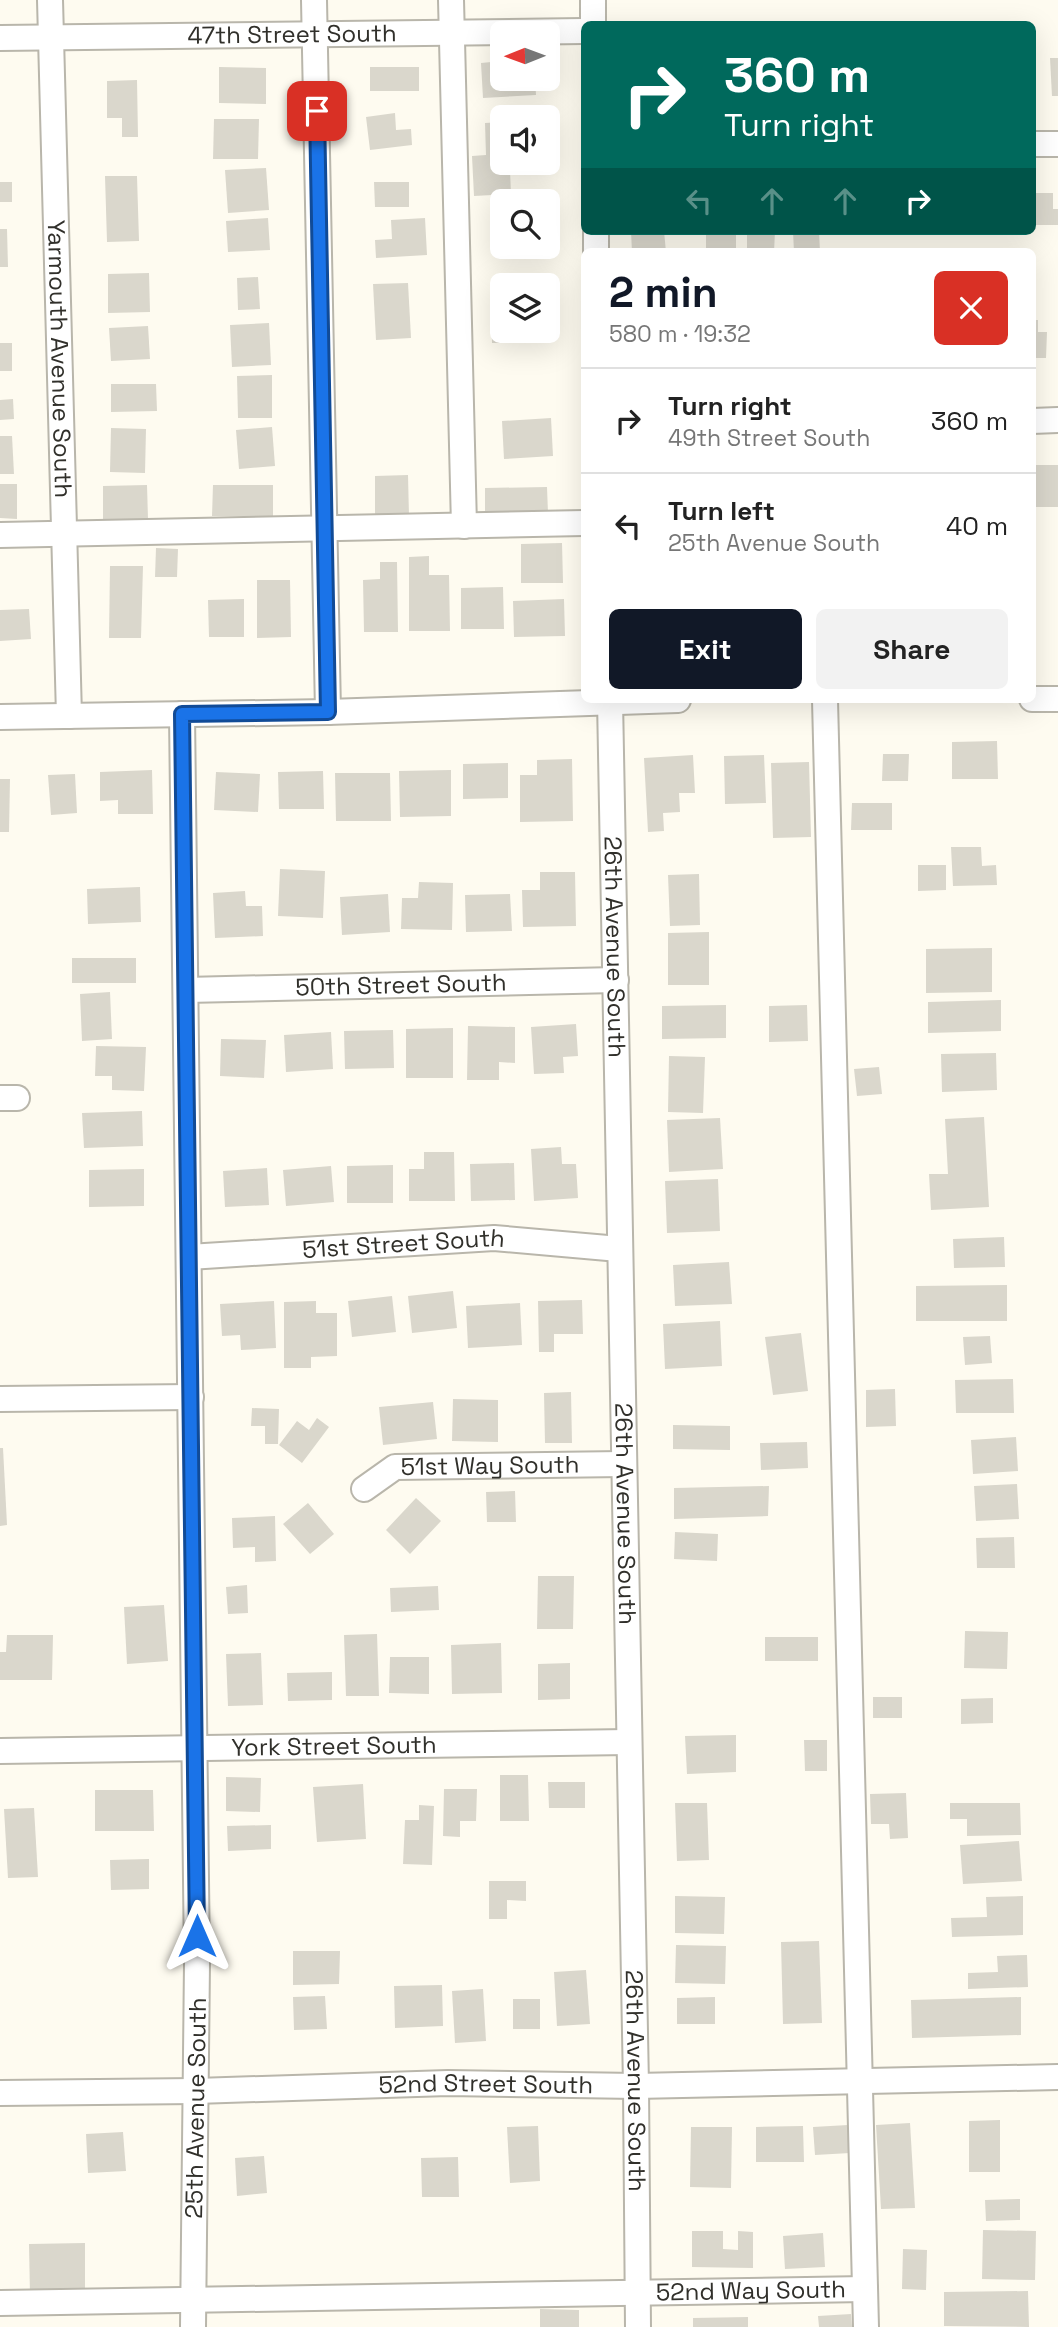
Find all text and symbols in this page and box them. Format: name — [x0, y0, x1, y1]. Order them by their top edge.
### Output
street label: 47th Street South — [187, 17, 397, 51]
north arrow — [490, 21, 560, 91]
map controls — [490, 21, 560, 343]
text: 360 m — [724, 44, 870, 106]
icon: right — [609, 49, 700, 140]
pin — [287, 81, 347, 141]
icon: arrive — [298, 92, 336, 130]
button: sound — [490, 105, 560, 175]
text: Turn right — [724, 105, 874, 145]
icon: left — [680, 182, 718, 220]
icon: ahead — [753, 182, 791, 220]
icon: ahead — [826, 182, 864, 220]
icon: right — [899, 182, 937, 220]
button: search — [490, 189, 560, 259]
street label: Yarmouth Avenue South — [41, 219, 79, 498]
text: 2 min — [609, 266, 718, 319]
button: close — [934, 271, 1008, 345]
button: layers — [490, 273, 560, 343]
text: 580 m · 19:32 — [609, 319, 751, 349]
text: Turn right — [668, 389, 792, 423]
icon: right — [609, 402, 647, 440]
text: 360 m — [931, 404, 1008, 438]
text: 49th Street South — [668, 423, 870, 453]
text: Turn left — [668, 494, 775, 528]
icon: left — [609, 507, 647, 545]
text: 40 m — [946, 509, 1008, 543]
text: 25th Avenue South — [668, 528, 880, 558]
button: Exit — [609, 609, 802, 689]
button: Share — [816, 609, 1008, 689]
street label: 26th Avenue South — [598, 836, 633, 1058]
street label: 50th Street South — [295, 967, 507, 1002]
street label: 51st Street South — [301, 1222, 506, 1265]
street label: 26th Avenue South — [608, 1403, 643, 1625]
street label: 51st Way South — [400, 1449, 579, 1482]
street label: York Street South — [231, 1729, 437, 1763]
position arrow — [160, 1899, 234, 1973]
street label: 26th Avenue South — [619, 1970, 653, 2192]
street label: 25th Avenue South — [178, 1997, 213, 2219]
street label: 52nd Street South — [378, 2067, 593, 2100]
street label: 52nd Way South — [656, 2273, 846, 2307]

